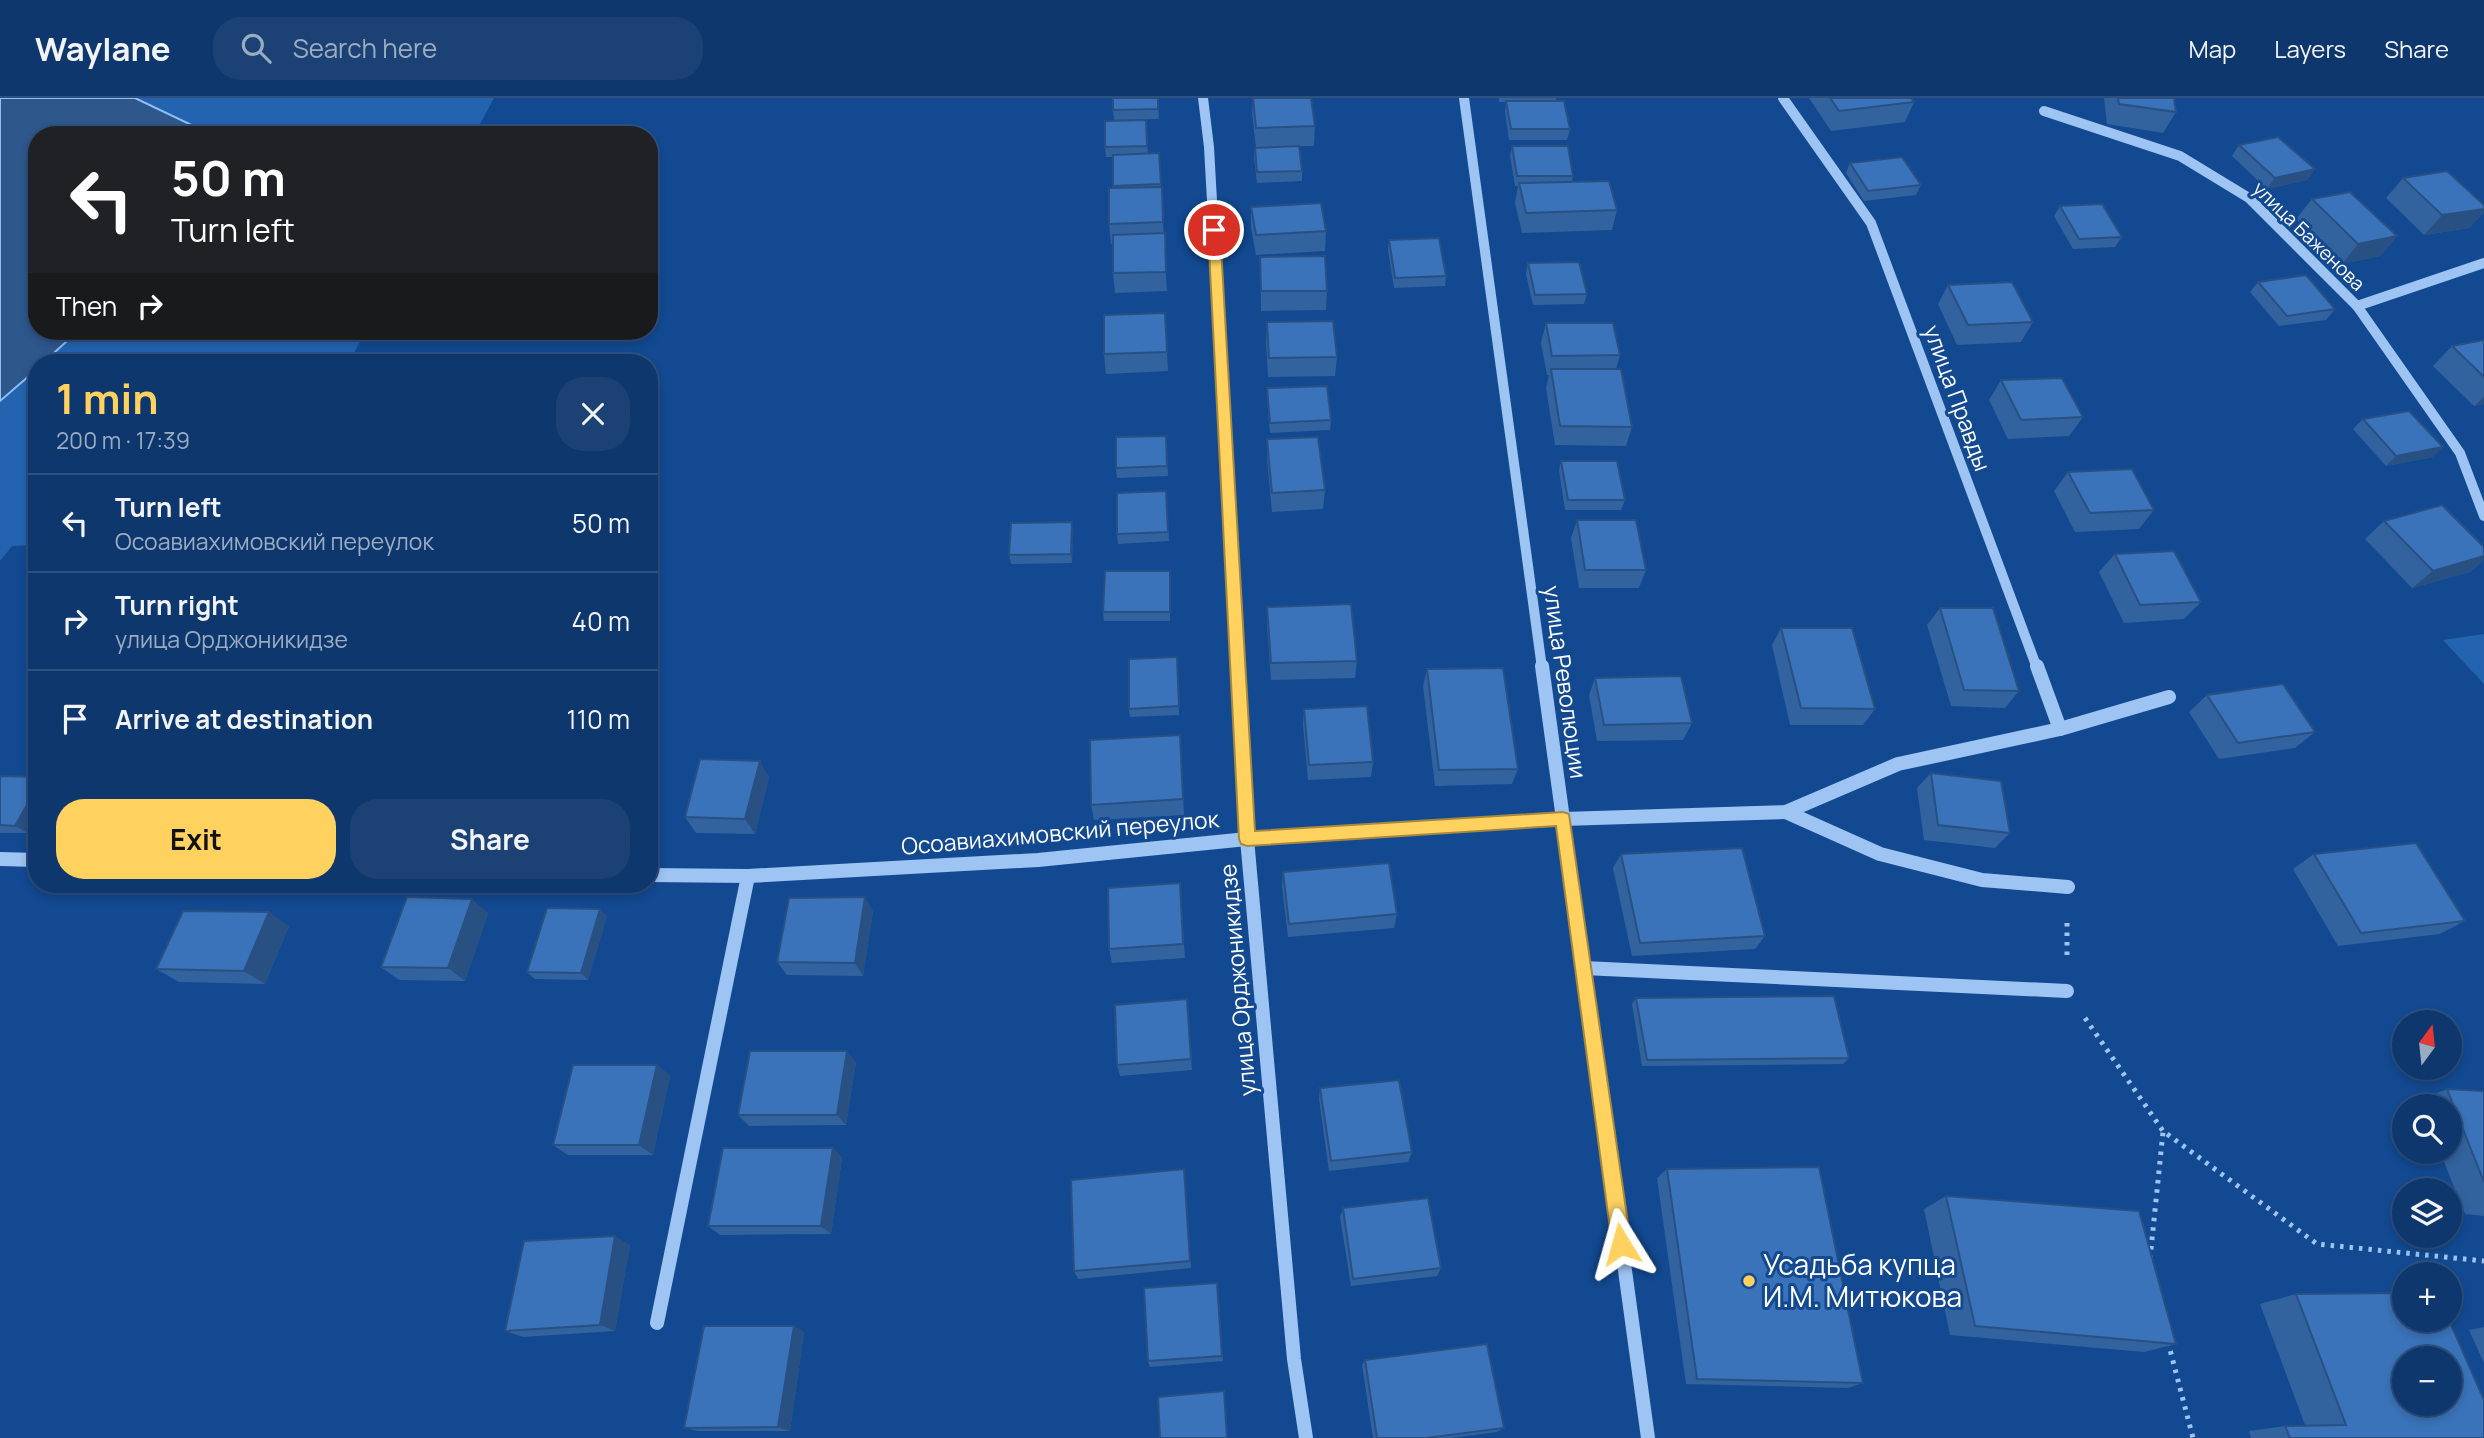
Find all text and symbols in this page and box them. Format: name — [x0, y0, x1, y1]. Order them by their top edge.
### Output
search box — [213, 17, 703, 80]
text: Waylane — [35, 26, 171, 71]
icon: search — [237, 29, 275, 67]
text: Search here — [293, 30, 437, 66]
text: Map — [2189, 32, 2236, 65]
text: Layers — [2274, 32, 2346, 65]
text: Share — [2384, 32, 2449, 65]
text: 50 m — [171, 144, 286, 211]
icon: left — [56, 154, 147, 245]
street label: улица Баженова — [2247, 176, 2371, 296]
pin — [1184, 200, 1244, 260]
text: Turn left — [171, 208, 295, 252]
icon: arrive — [1195, 211, 1233, 249]
icon: right — [131, 287, 169, 325]
text: Then — [56, 288, 117, 324]
street label: улица Правды — [1917, 320, 1999, 475]
text: 1 min — [56, 369, 159, 427]
button: close — [556, 377, 630, 451]
text: 200 m · 17:39 — [56, 424, 190, 456]
text: Turn left — [115, 489, 222, 525]
icon: left — [56, 504, 94, 542]
text: 50 m — [572, 505, 630, 541]
text: Осоавиахимовский переулок — [115, 525, 434, 557]
street label: улица Революции — [1537, 583, 1595, 780]
text: Turn right — [115, 587, 239, 623]
icon: right — [56, 602, 94, 640]
text: 40 m — [572, 603, 630, 639]
text: улица Орджоникидзе — [115, 623, 348, 655]
icon: arrive — [56, 700, 94, 738]
text: Arrive at destination — [115, 701, 373, 737]
text: 110 m — [567, 701, 630, 737]
button: Exit — [56, 799, 336, 879]
button: Share — [350, 799, 630, 879]
street label: Осоавиахимовский переулок — [900, 802, 1221, 862]
street label: улица Орджоникидзе — [1211, 863, 1263, 1097]
north arrow — [2392, 1010, 2462, 1080]
map controls — [2392, 1010, 2462, 1416]
button: search — [2392, 1094, 2462, 1164]
button: layers — [2392, 1178, 2462, 1248]
position arrow — [1584, 1207, 1658, 1281]
place label: Усадьба купца И.М. Митюкова — [1763, 1245, 1962, 1315]
button: + — [2392, 1262, 2462, 1332]
marker: Усадьба купца И.М. Митюкова — [1741, 1273, 1757, 1289]
button: − — [2392, 1346, 2462, 1416]

